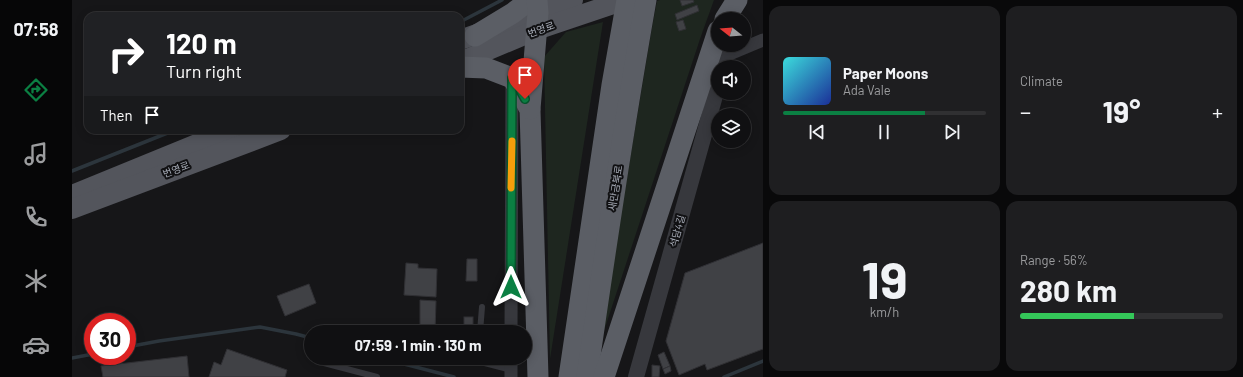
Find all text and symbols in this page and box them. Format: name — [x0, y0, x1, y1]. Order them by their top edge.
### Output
north arrow — [711, 12, 751, 52]
map controls — [711, 12, 751, 148]
text: 07:58 — [13, 18, 59, 40]
street label: 번영로 — [526, 19, 556, 39]
text: 120 m — [166, 26, 237, 60]
icon: right — [100, 28, 152, 80]
pin — [508, 58, 542, 99]
text: Turn right — [166, 60, 242, 82]
button: sound — [711, 60, 751, 100]
icon: arrive — [514, 64, 536, 86]
text: Paper Moons — [843, 64, 928, 82]
text: Climate — [1020, 73, 1063, 89]
icon: directions — [22, 76, 50, 104]
text: Ada Vale — [843, 82, 891, 98]
text: 19° — [1103, 93, 1140, 129]
text: − — [1020, 98, 1031, 124]
text: + — [1212, 98, 1223, 124]
icon: arrive — [141, 104, 163, 126]
text: Then — [100, 106, 133, 124]
button: layers — [711, 108, 751, 148]
icon: previous — [806, 121, 828, 143]
icon: pause — [873, 121, 895, 143]
icon: next — [941, 121, 963, 143]
icon: music — [22, 140, 50, 168]
street label: 번영로 — [161, 158, 191, 180]
street label: 새만금북로 — [605, 164, 625, 212]
icon: phone — [22, 203, 50, 231]
street label: 석담4길 — [667, 213, 687, 249]
text: 19 — [861, 247, 908, 309]
text: Range · 56% — [1020, 252, 1088, 268]
position arrow — [490, 266, 532, 308]
icon: climate — [22, 267, 50, 295]
text: 280 km — [1020, 272, 1117, 308]
text: km/h — [870, 304, 899, 320]
speed limit sign: 30 — [84, 313, 136, 365]
icon: car — [22, 331, 50, 359]
text: 07:59 · 1 min · 130 m — [355, 336, 481, 354]

